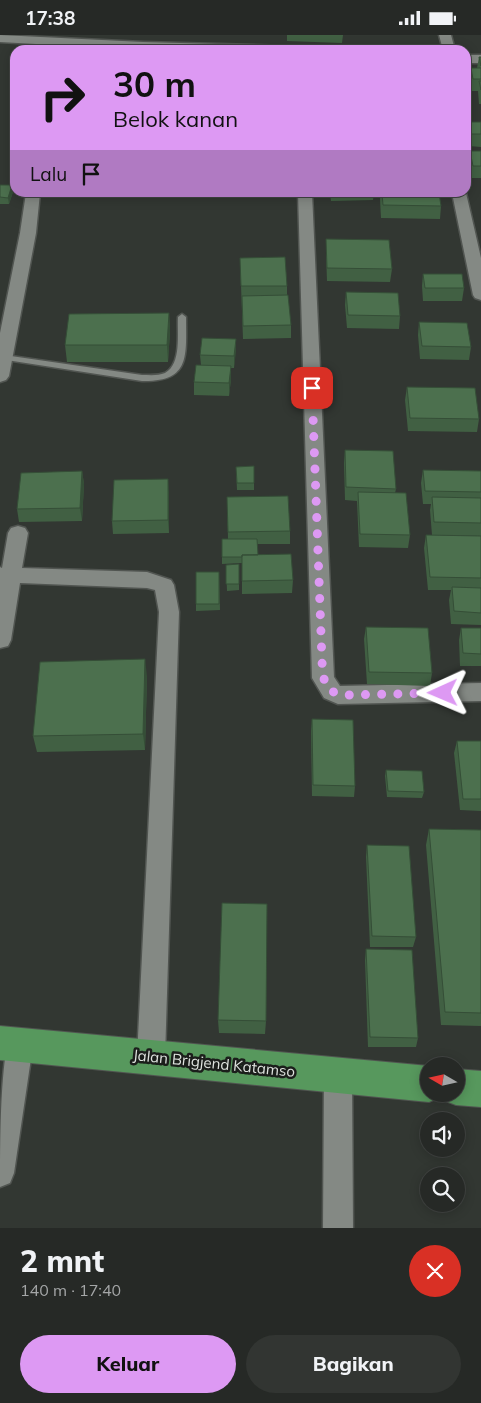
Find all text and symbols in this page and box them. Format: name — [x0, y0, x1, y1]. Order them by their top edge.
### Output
text: 17:38 — [25, 6, 75, 30]
text: 30 m — [113, 62, 196, 106]
icon: right — [30, 65, 95, 130]
text: Belok kanan — [113, 105, 238, 133]
icon: arrive — [77, 160, 105, 188]
text: Lalu — [30, 162, 67, 186]
pin — [291, 367, 333, 409]
icon: arrive — [298, 374, 326, 402]
position arrow — [416, 666, 468, 718]
street label: Jalan Brigjend Katamso — [132, 1045, 296, 1081]
north arrow — [420, 1057, 465, 1103]
map controls — [420, 1057, 465, 1212]
button: sound — [420, 1112, 465, 1157]
button: search — [420, 1167, 465, 1212]
text: 2 mnt — [20, 1242, 104, 1280]
button: close — [409, 1245, 461, 1297]
text: 140 m · 17:40 — [20, 1280, 121, 1300]
button: Keluar — [20, 1335, 236, 1393]
button: Bagikan — [246, 1335, 461, 1393]

